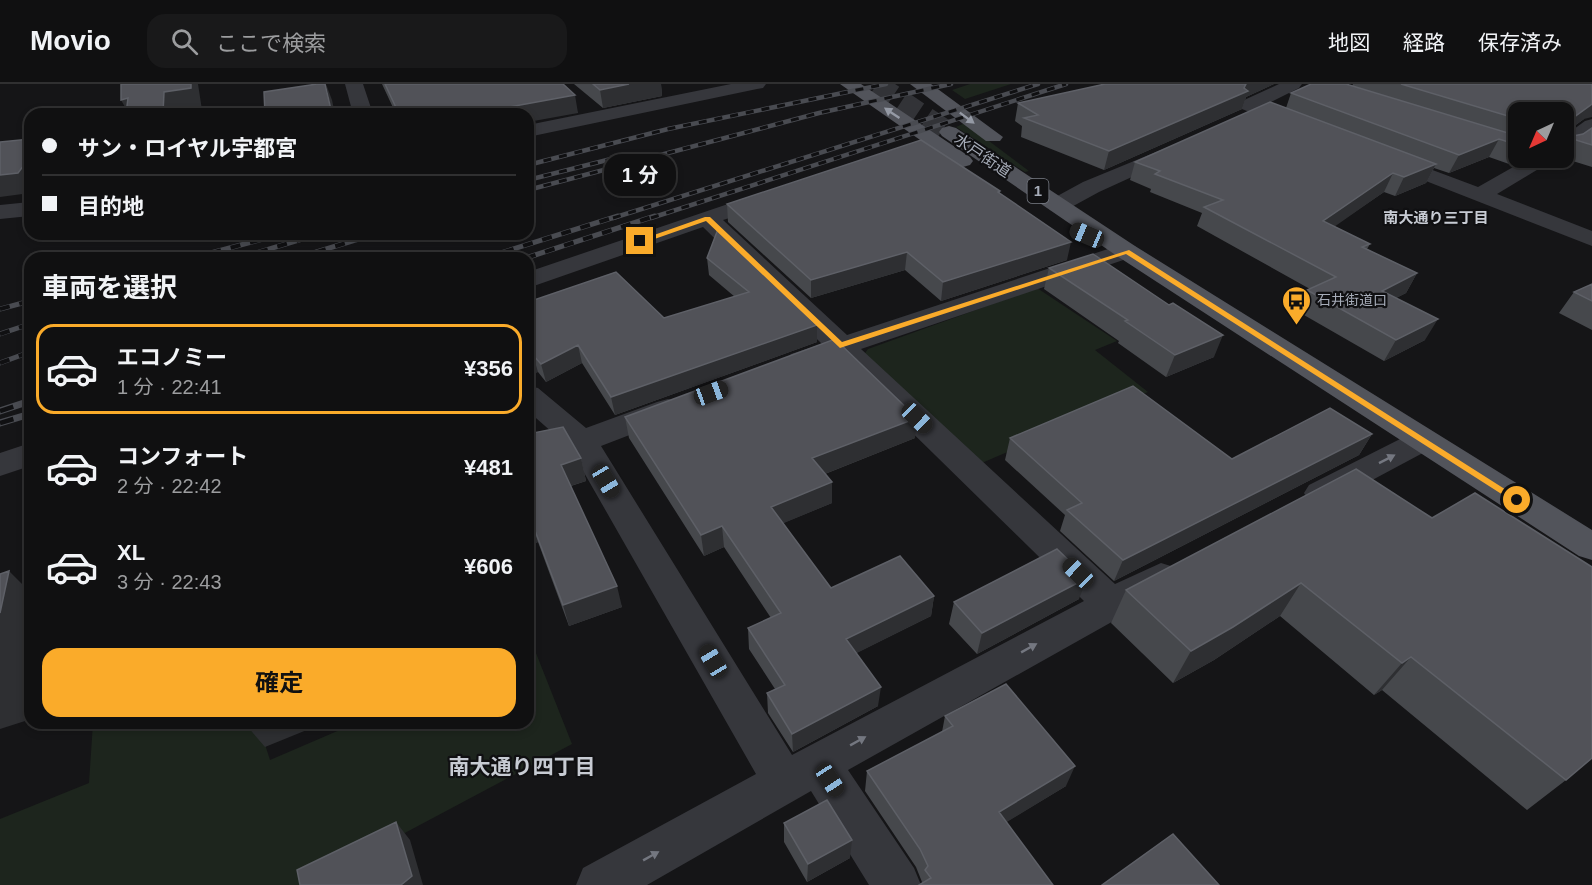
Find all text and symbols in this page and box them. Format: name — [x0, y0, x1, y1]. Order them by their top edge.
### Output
search box — [147, 14, 567, 68]
text: Movio — [30, 25, 111, 56]
icon: search — [168, 25, 201, 58]
text: ここで検索 — [216, 31, 326, 56]
text: 地図 — [1328, 31, 1370, 54]
text: 経路 — [1403, 31, 1445, 54]
text: 保存済み — [1478, 31, 1562, 54]
north arrow — [1508, 102, 1574, 168]
map controls — [1508, 102, 1574, 168]
one-way arrow — [884, 108, 900, 119]
one-way arrow — [958, 112, 974, 124]
street label: 水戸街道 — [951, 130, 1014, 180]
text: サン・ロイヤル宇都宮 — [78, 136, 297, 161]
callout: 1 分 — [604, 154, 676, 196]
text: 1 分 — [622, 164, 658, 186]
road number: 1 — [1028, 179, 1048, 203]
text: 目的地 — [78, 194, 144, 219]
district label: 南大通り三丁目 — [1383, 209, 1489, 226]
car — [1067, 220, 1107, 250]
route end — [626, 227, 653, 254]
text: 車両を選択 — [42, 273, 177, 303]
bus stop icon: 石井街道口 — [1280, 284, 1312, 326]
place label: 石井街道口 — [1317, 292, 1387, 308]
icon: car — [45, 342, 99, 396]
text: エコノミー — [117, 345, 227, 370]
text: ¥356 — [464, 356, 513, 381]
text: 1 分 · 22:41 — [117, 376, 222, 398]
car — [691, 378, 731, 408]
car — [898, 399, 936, 437]
icon: car — [45, 441, 99, 495]
text: コンフォート — [117, 444, 248, 469]
one-way arrow — [1379, 454, 1396, 464]
text: ¥481 — [464, 455, 513, 480]
car — [589, 461, 623, 501]
text: 2 分 · 22:42 — [117, 475, 222, 497]
route start — [1503, 486, 1530, 513]
icon: car — [45, 540, 99, 594]
text: XL — [117, 540, 145, 565]
text: ¥606 — [464, 554, 513, 579]
car — [1059, 554, 1097, 592]
text: 3 分 · 22:43 — [117, 571, 222, 593]
car — [696, 641, 730, 681]
one-way arrow — [1021, 643, 1038, 653]
button: 確定 — [42, 648, 516, 717]
one-way arrow — [850, 736, 867, 746]
district label: 南大通り四丁目 — [449, 755, 596, 778]
car — [813, 760, 847, 800]
one-way arrow — [643, 851, 660, 861]

